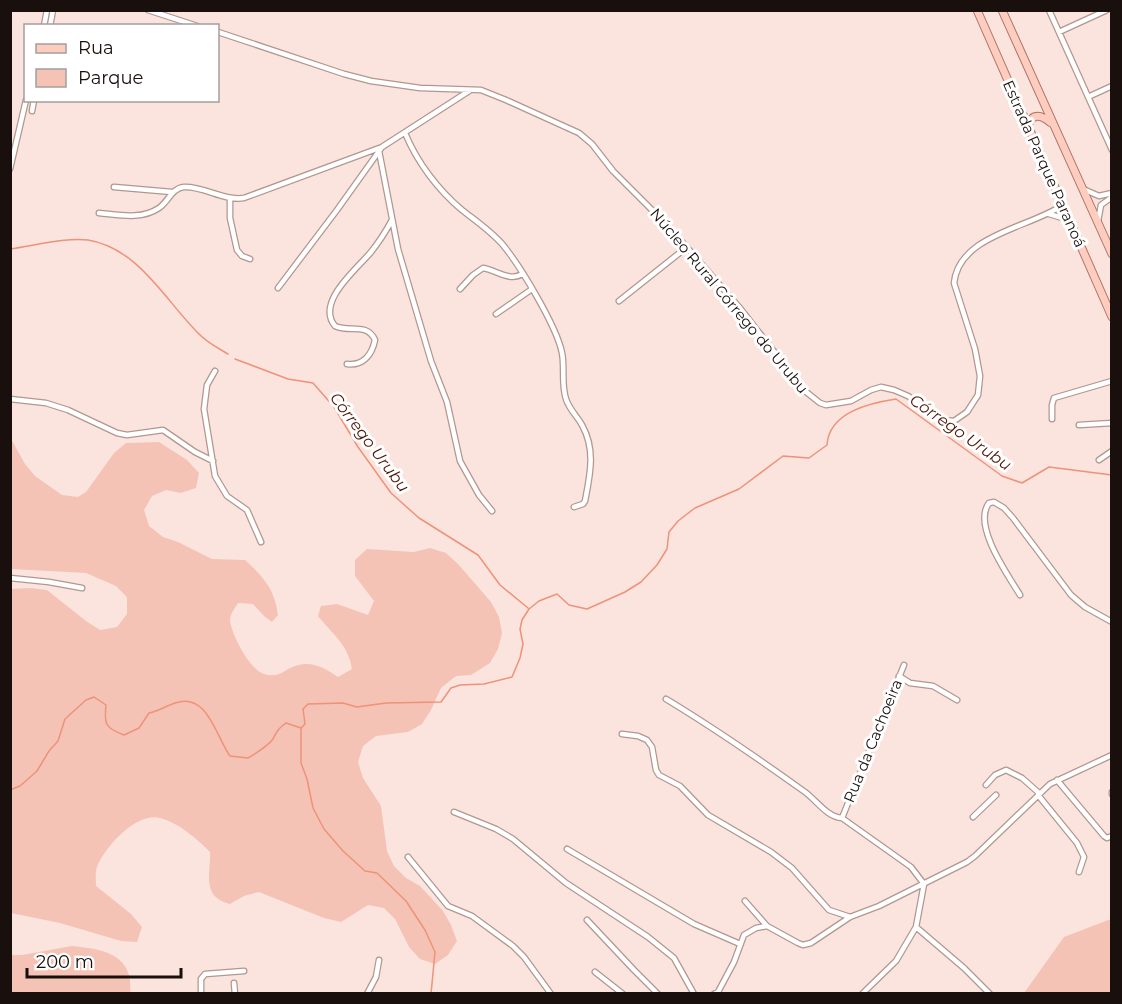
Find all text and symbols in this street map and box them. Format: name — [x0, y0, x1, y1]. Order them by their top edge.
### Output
legend — [24, 24, 219, 102]
text: Rua — [78, 37, 114, 59]
text: Parque — [78, 67, 144, 89]
street label: Estrada Parque Paranoá — [999, 77, 1090, 250]
street label: Núcleo Rural Córrego do Urubu — [646, 204, 813, 397]
water label: Córrego Urubu — [326, 389, 413, 496]
water label: Córrego Urubu — [906, 390, 1015, 475]
street label: Rua da Cachoeira — [839, 676, 906, 805]
scale bar — [27, 941, 182, 979]
text: 200 m — [36, 951, 94, 973]

